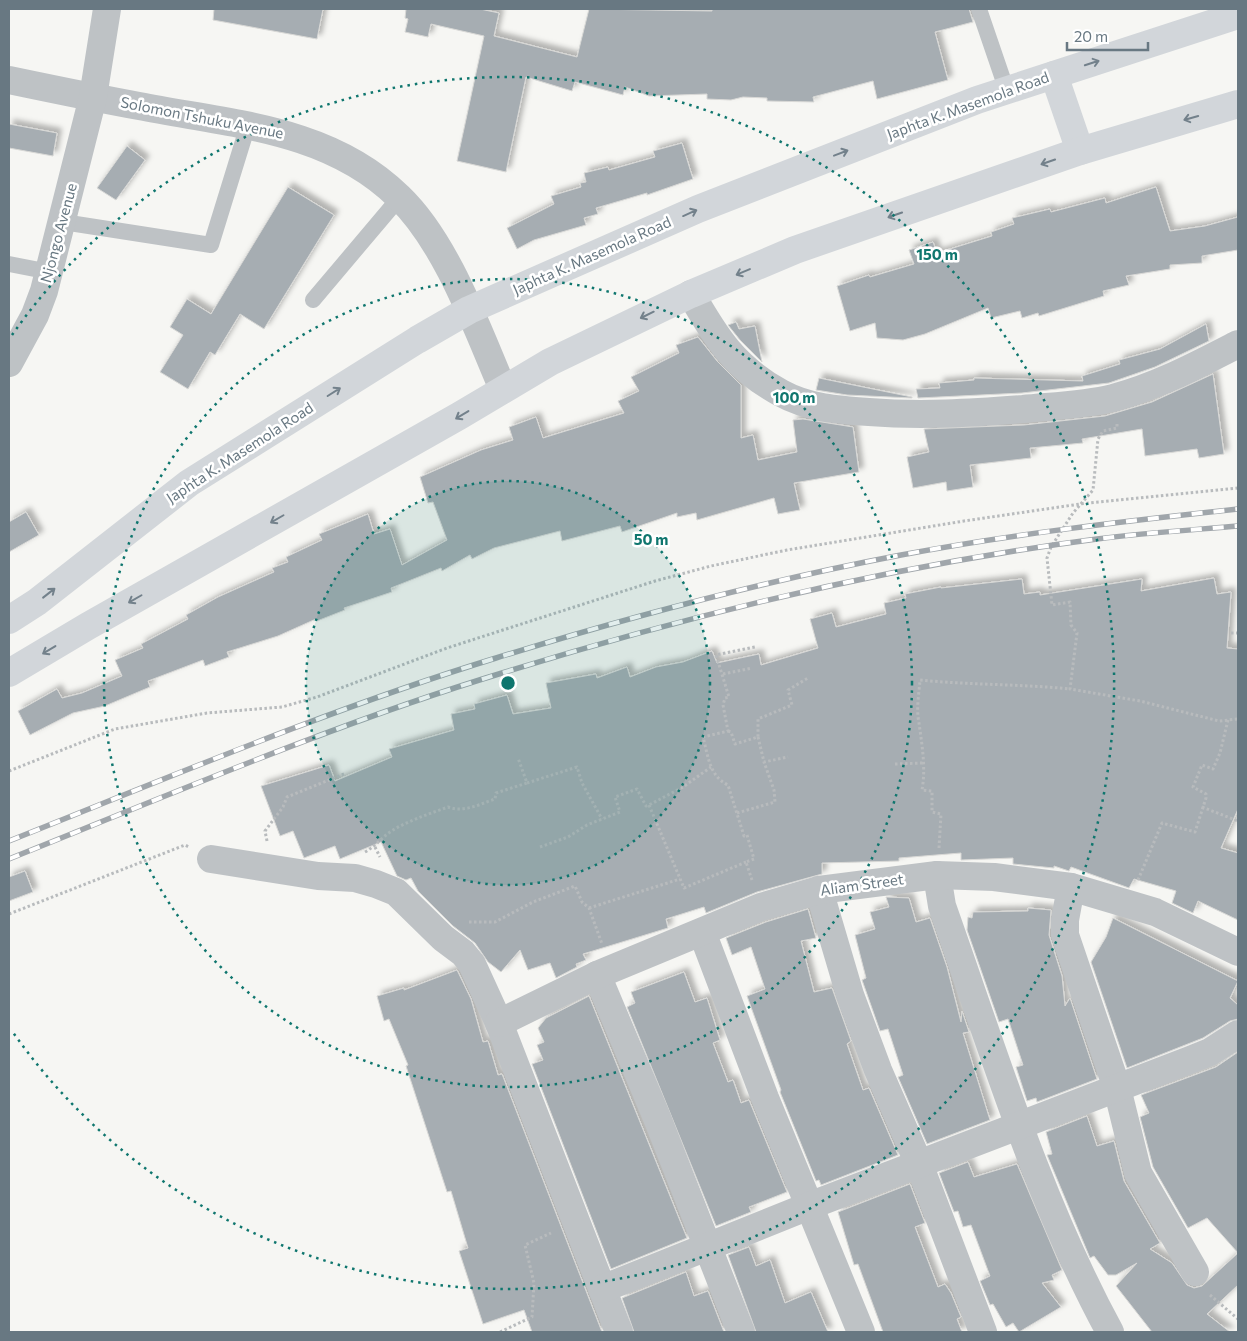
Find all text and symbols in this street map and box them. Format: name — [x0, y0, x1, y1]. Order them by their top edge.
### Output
scale bar — [1067, 20, 1148, 52]
text: 20 m — [1074, 27, 1108, 45]
one-way arrow — [1084, 57, 1100, 67]
street label: Japhta K. Masemola Road — [884, 67, 1051, 143]
street label: Solomon Tshuku Avenue — [119, 92, 285, 142]
one-way arrow — [1184, 113, 1200, 123]
one-way arrow — [833, 148, 848, 158]
one-way arrow — [1041, 158, 1056, 167]
street label: Njongo Avenue — [36, 181, 80, 285]
one-way arrow — [682, 207, 697, 217]
one-way arrow — [887, 211, 903, 220]
street label: Japhta K. Masemola Road — [510, 212, 674, 298]
text: 150 m — [916, 245, 958, 263]
one-way arrow — [735, 269, 750, 278]
one-way arrow — [640, 311, 655, 321]
one-way arrow — [327, 386, 341, 396]
text: 100 m — [773, 388, 815, 406]
street label: Japhta K. Masemola Road — [163, 398, 316, 506]
one-way arrow — [455, 410, 469, 420]
one-way arrow — [269, 514, 284, 524]
text: 50 m — [634, 530, 668, 548]
one-way arrow — [42, 587, 55, 598]
one-way arrow — [128, 594, 143, 604]
one-way arrow — [42, 645, 56, 655]
centre of rings — [499, 674, 517, 692]
street label: Aliam Street — [819, 869, 905, 899]

